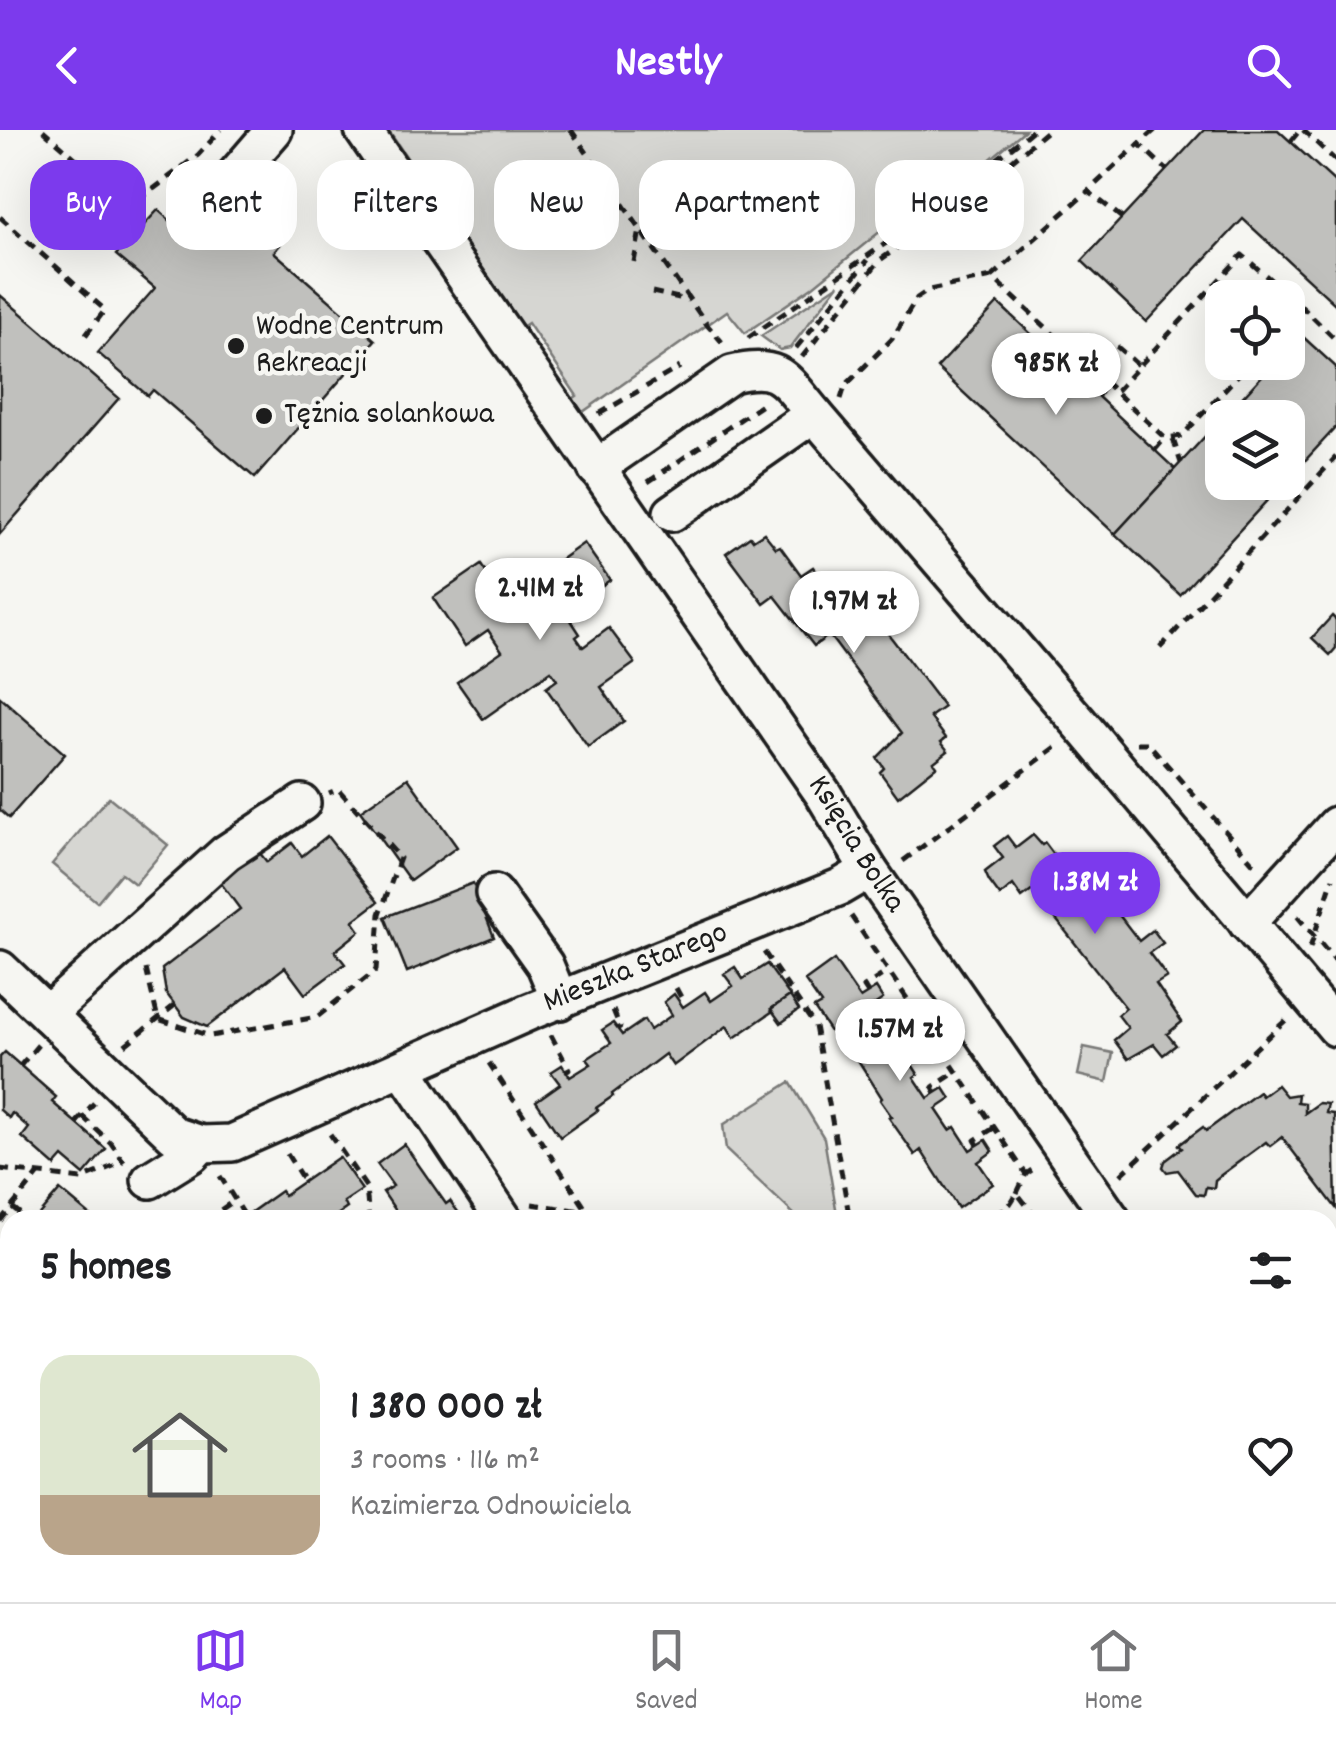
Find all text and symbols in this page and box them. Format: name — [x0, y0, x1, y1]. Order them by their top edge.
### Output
text: Nestly — [615, 33, 721, 97]
icon: back — [40, 38, 95, 93]
icon: search — [1241, 38, 1296, 93]
chip: Buy — [30, 160, 146, 250]
chip: Rent — [166, 160, 297, 250]
chip: Filters — [317, 160, 474, 250]
chip: New — [494, 160, 619, 250]
chip: Apartment — [639, 160, 855, 250]
chip: House — [875, 160, 1024, 250]
map controls — [1205, 280, 1305, 500]
button: locate — [1205, 280, 1305, 380]
place label: Wodne Centrum Rekreacji — [256, 305, 444, 388]
pin: 985K zł — [964, 333, 1148, 418]
marker: Wodne Centrum Rekreacji — [225, 335, 247, 357]
text: 985K zł — [1014, 342, 1098, 388]
place label: Tężnia solankowa — [284, 393, 495, 439]
button: layers — [1205, 400, 1305, 500]
marker: Tężnia solankowa — [253, 405, 275, 427]
pin: 2.41M zł — [437, 558, 643, 643]
text: 2.41M zł — [497, 567, 583, 613]
pin: 1.97M zł — [751, 571, 957, 656]
text: 1.97M zł — [811, 580, 897, 626]
street label: Księcia Bolka — [795, 767, 916, 924]
pin: 1.38M zł — [992, 852, 1198, 937]
text: 1.38M zł — [1052, 861, 1138, 907]
street label: Mieszka Starego — [537, 911, 735, 1027]
pin: 1.57M zł — [797, 999, 1003, 1084]
text: 1.57M zł — [857, 1008, 943, 1054]
text: 5 homes — [40, 1240, 172, 1300]
icon: filters — [1243, 1243, 1298, 1298]
text: 1 380 000 zł — [350, 1379, 542, 1439]
icon: home — [120, 1395, 240, 1515]
icon: heart — [1243, 1428, 1298, 1483]
text: 3 rooms · 116 m² — [350, 1439, 540, 1485]
text: Kazimierza Odnowiciela — [350, 1485, 630, 1531]
tab: Map — [193, 1623, 248, 1723]
tab: Saved — [635, 1623, 698, 1723]
tab: Home — [1084, 1623, 1143, 1723]

